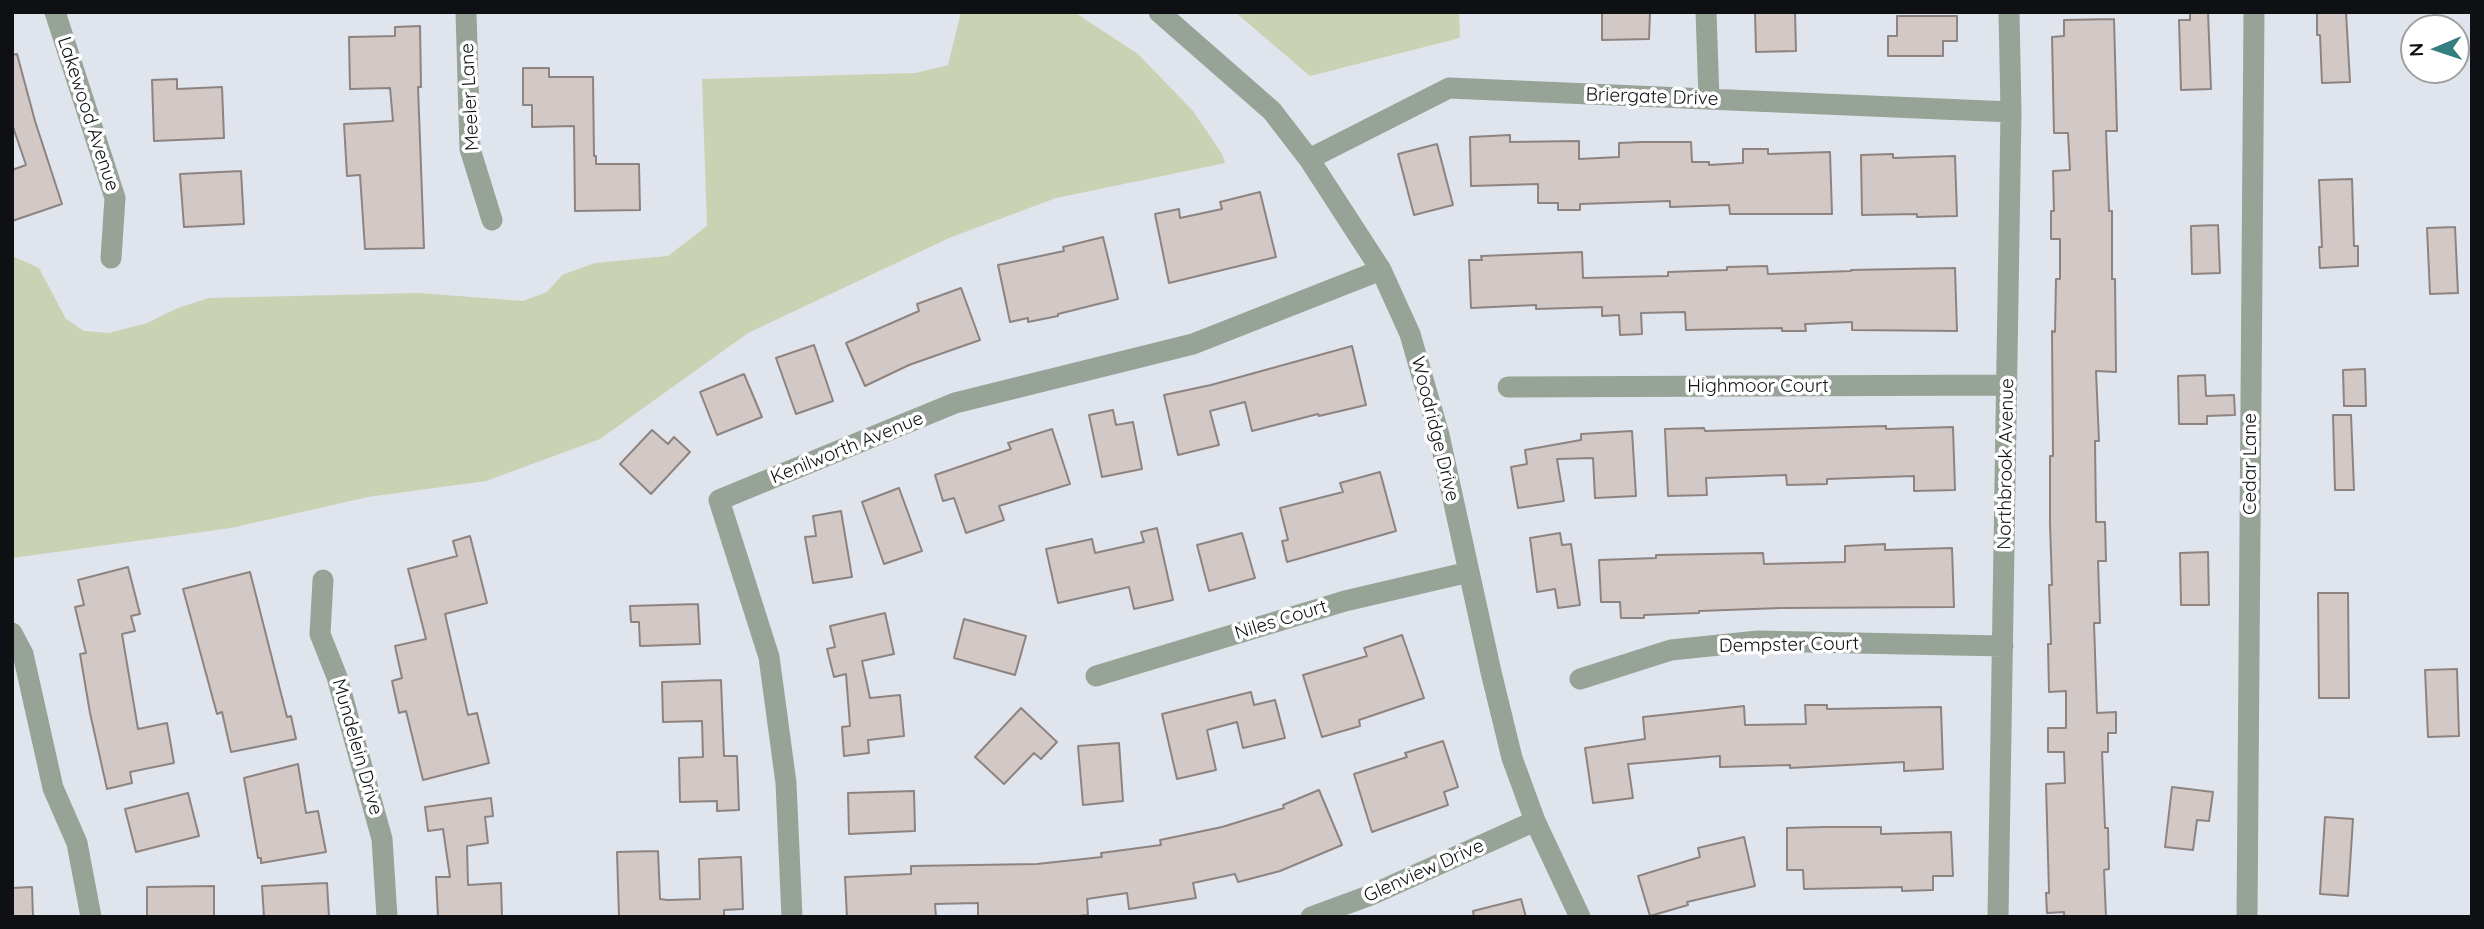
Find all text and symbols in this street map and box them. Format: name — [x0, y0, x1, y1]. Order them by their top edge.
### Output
north arrow — [2400, 14, 2470, 84]
street label: Lakewood Avenue — [52, 34, 124, 194]
text: N — [2404, 42, 2428, 57]
street label: Meeler Lane — [456, 43, 484, 151]
street label: Briergate Drive — [1585, 83, 1719, 111]
street label: Woodridge Drive — [1406, 354, 1464, 504]
street label: Highmoor Court — [1687, 375, 1829, 397]
street label: Northbrook Avenue — [1993, 378, 2019, 550]
street label: Kenilworth Avenue — [767, 407, 927, 489]
street label: Cedar Lane — [2239, 413, 2261, 515]
street label: Niles Court — [1232, 595, 1330, 645]
street label: Dempster Court — [1719, 632, 1859, 658]
street label: Mundelein Drive — [327, 676, 387, 818]
street label: Glenview Drive — [1360, 834, 1488, 908]

